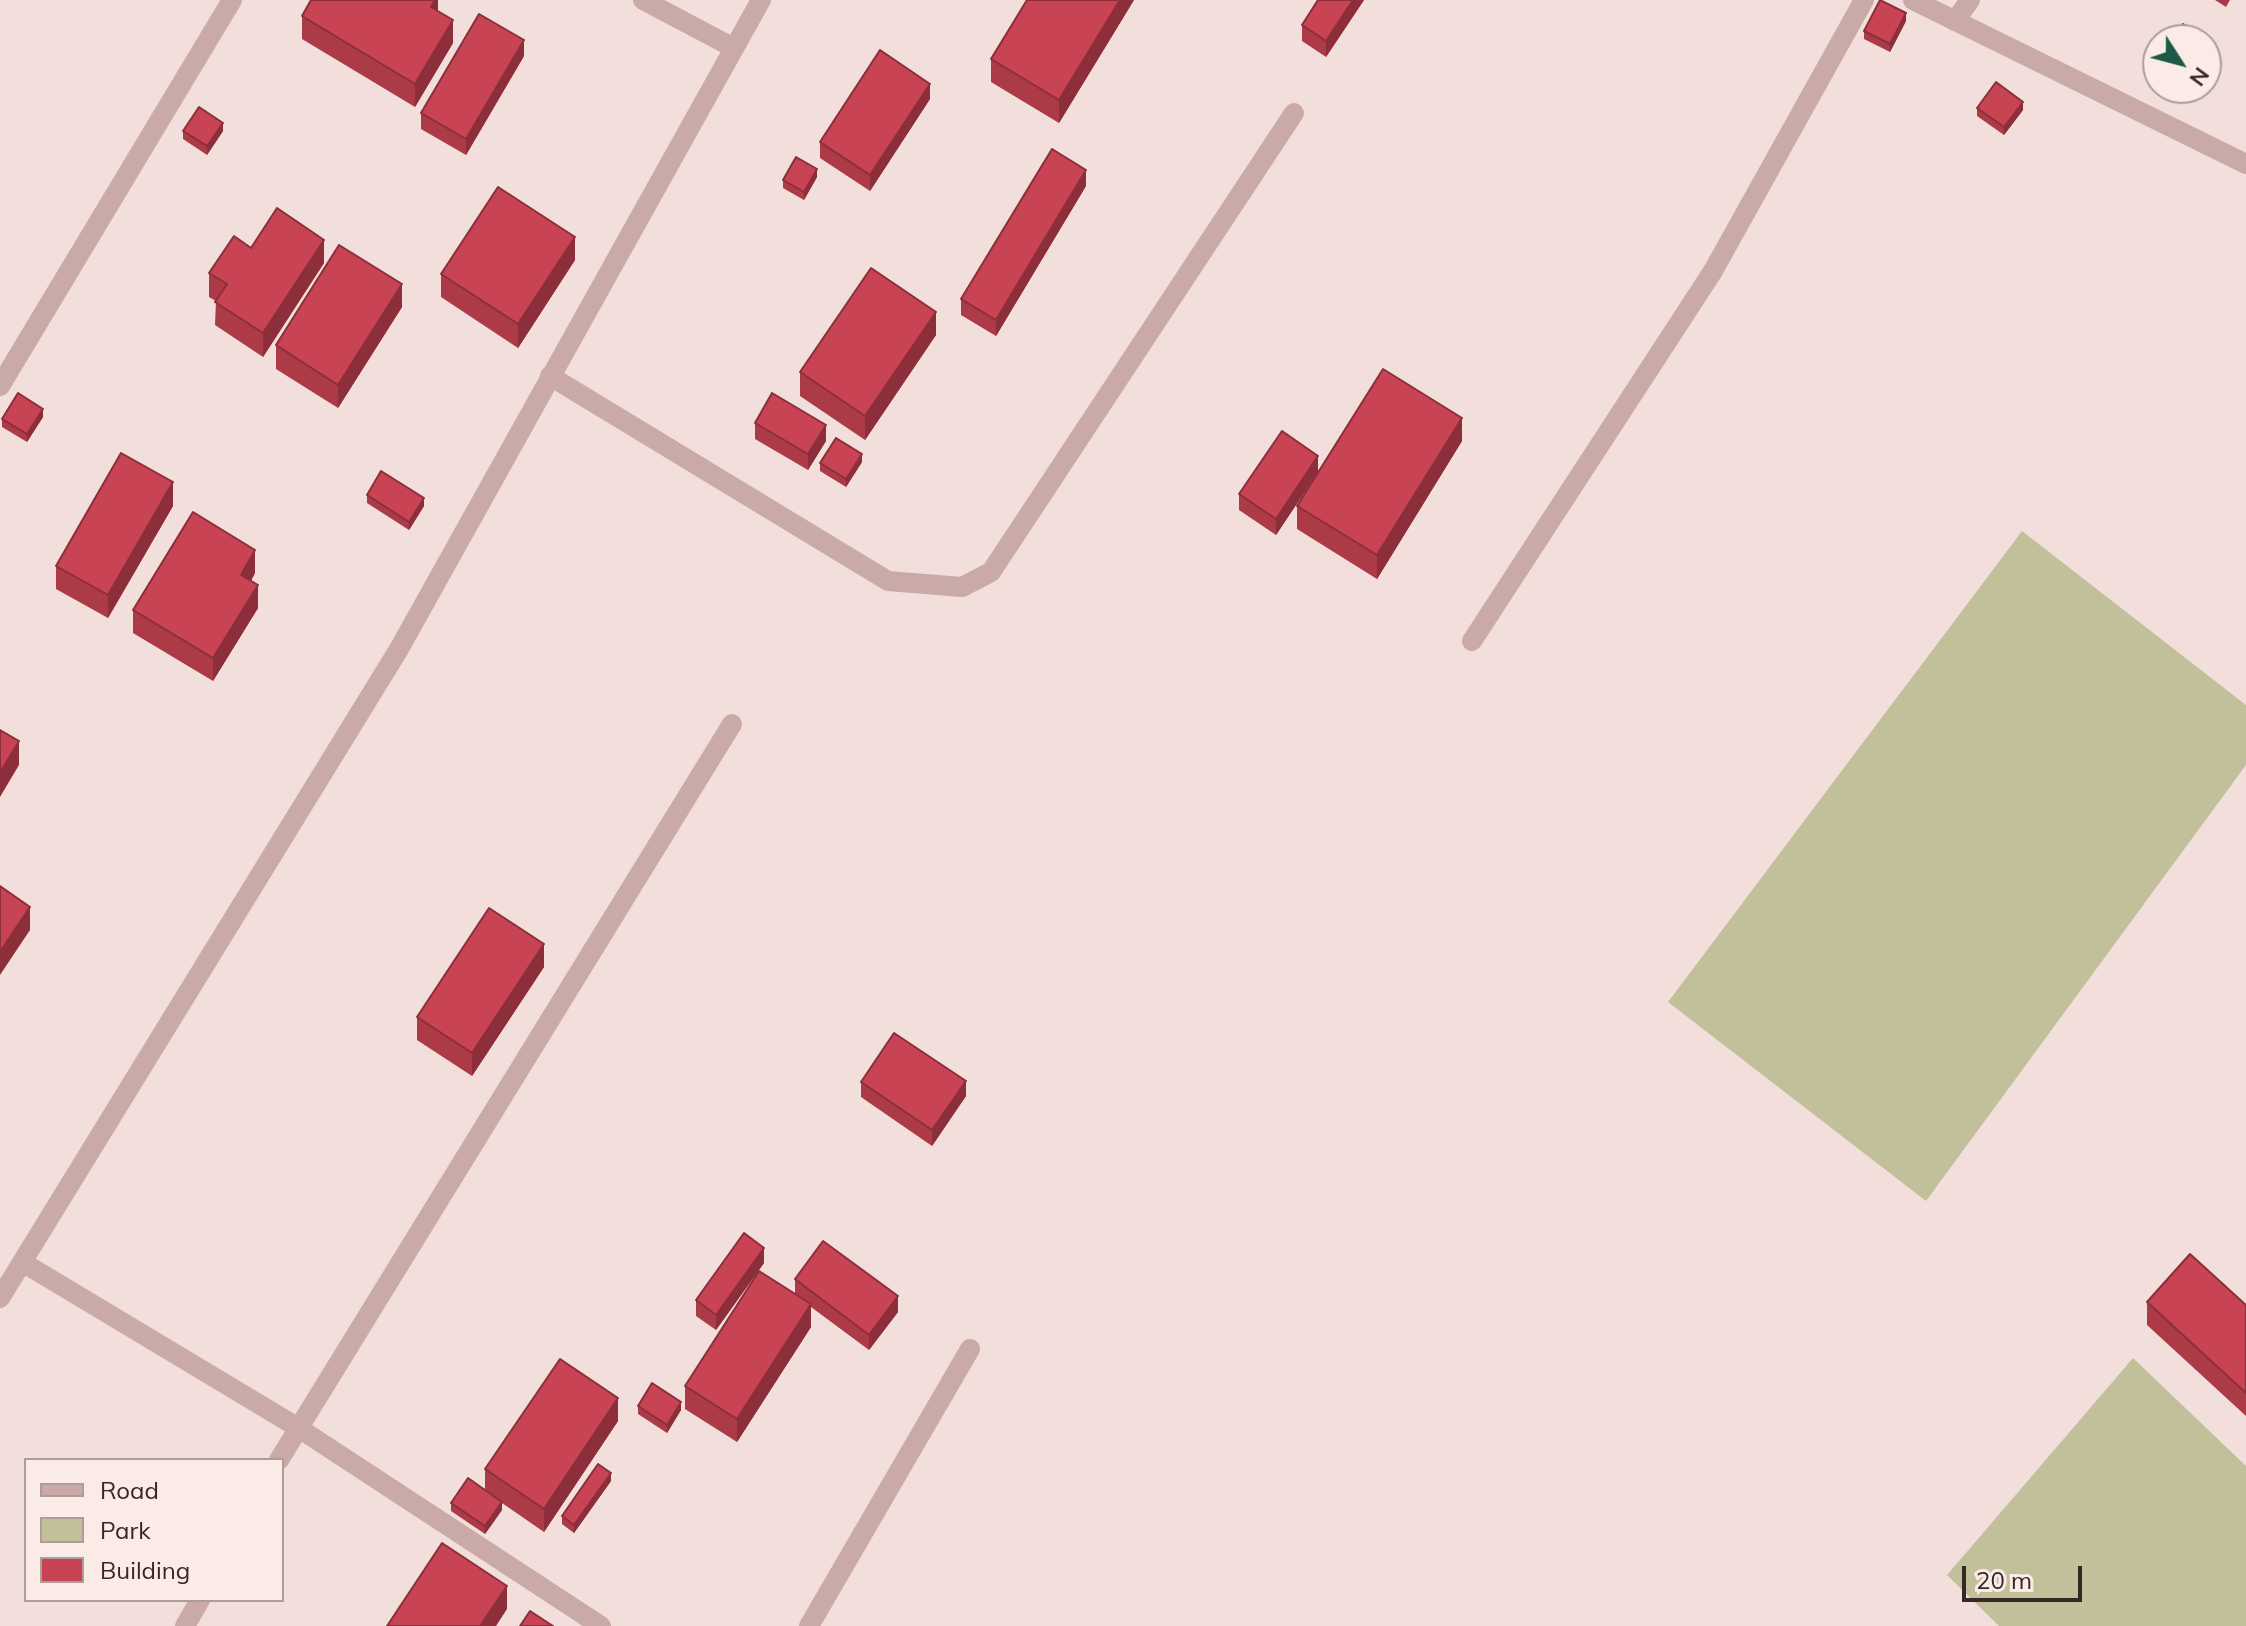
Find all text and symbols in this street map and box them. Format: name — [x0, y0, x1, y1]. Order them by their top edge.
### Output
north arrow — [2142, 24, 2222, 104]
text: N — [2184, 62, 2216, 92]
legend — [24, 1458, 284, 1602]
text: Road — [100, 1475, 159, 1505]
text: Park — [100, 1515, 151, 1545]
scale bar — [1966, 1550, 2086, 1600]
text: Building — [100, 1555, 190, 1585]
text: 20 m — [1976, 1565, 2032, 1595]

